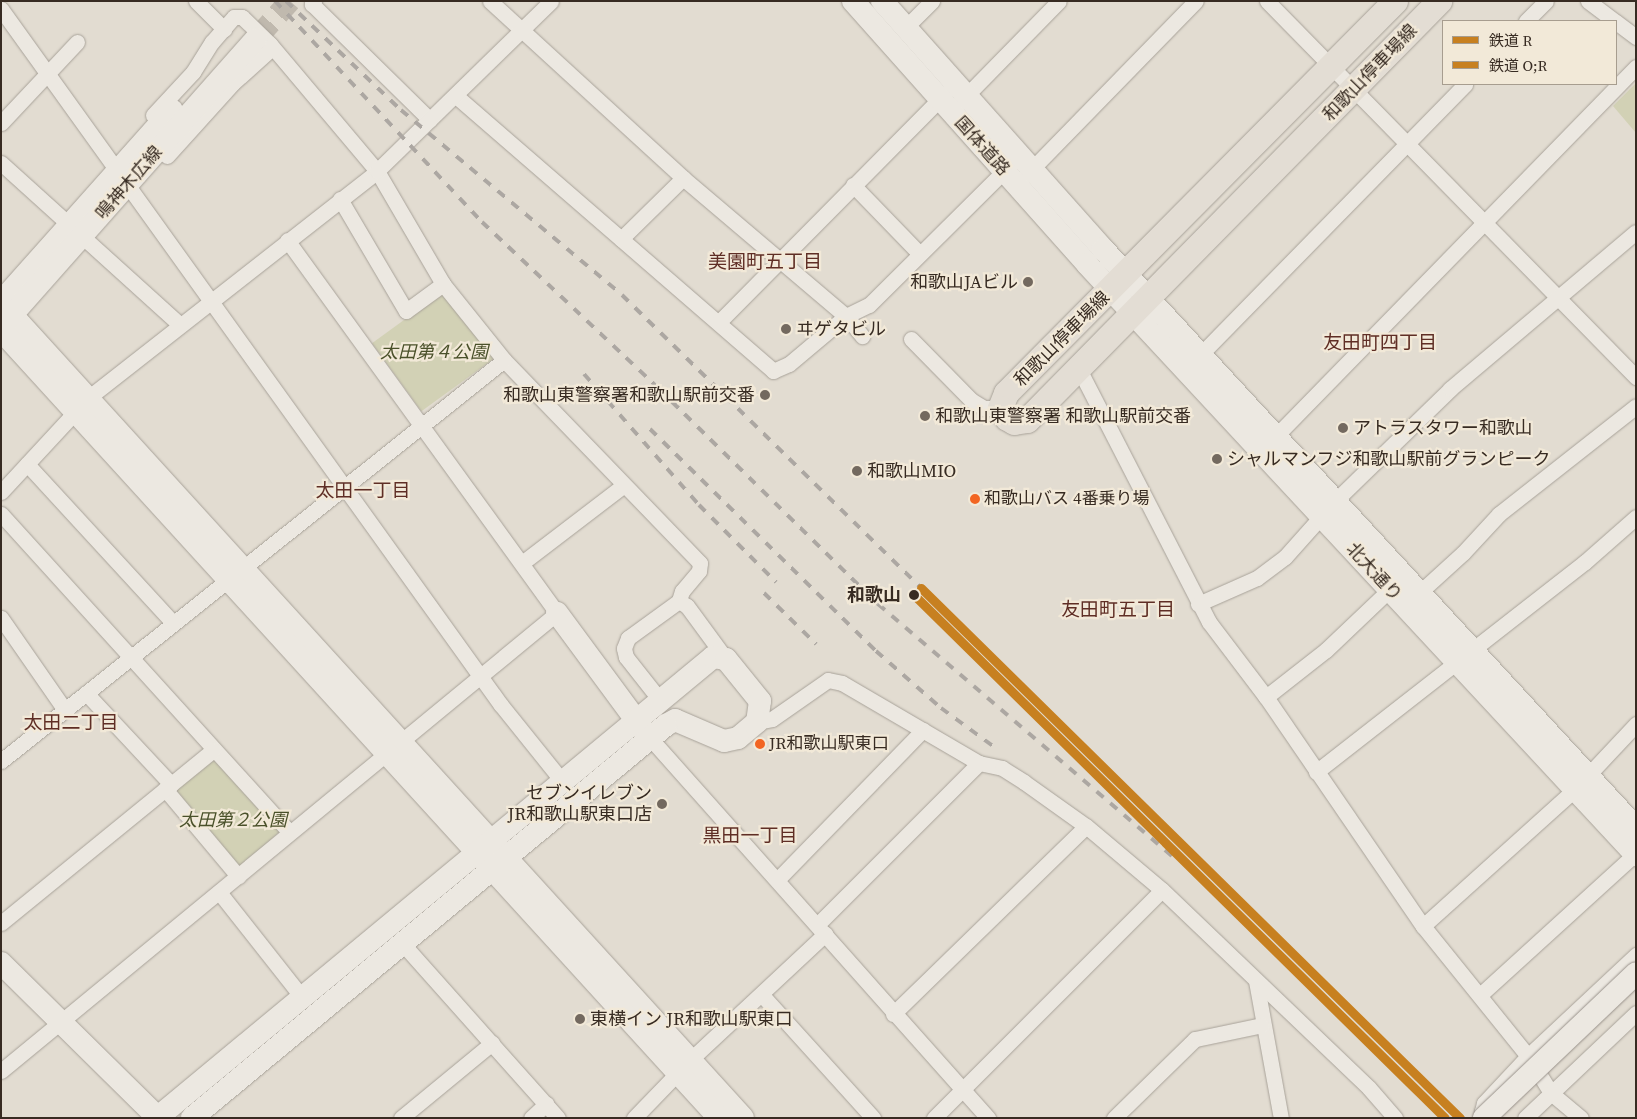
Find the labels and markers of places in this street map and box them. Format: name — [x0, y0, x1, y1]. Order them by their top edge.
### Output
place label: 和歌山JAビル — [910, 271, 1018, 293]
marker: 和歌山JAビル — [1022, 276, 1034, 288]
place label: ヰゲタビル — [796, 318, 886, 340]
marker: ヰゲタビル — [780, 323, 792, 335]
place label: 和歌山東警察署和歌山駅前交番 — [503, 384, 755, 406]
marker: 和歌山東警察署和歌山駅前交番 — [759, 389, 771, 401]
place label: 和歌山東警察署 和歌山駅前交番 — [935, 405, 1191, 427]
marker: 和歌山東警察署 和歌山駅前交番 — [919, 410, 931, 422]
place label: アトラスタワー和歌山 — [1353, 417, 1533, 439]
marker: アトラスタワー和歌山 — [1337, 422, 1349, 434]
place label: シャルマンフジ和歌山駅前グランピーク — [1227, 448, 1551, 470]
marker: シャルマンフジ和歌山駅前グランピーク — [1211, 453, 1223, 465]
place label: 和歌山MIO — [867, 460, 956, 482]
marker: 和歌山MIO — [851, 465, 863, 477]
place label: 和歌山バス 4番乗り場 — [984, 489, 1149, 509]
marker: 和歌山バス 4番乗り場 — [970, 494, 980, 504]
place label: 和歌山 — [847, 584, 901, 606]
marker: 和歌山 — [905, 586, 923, 604]
place label: JR和歌山駅東口 — [769, 734, 888, 754]
marker: JR和歌山駅東口 — [755, 739, 765, 749]
place label: セブンイレブン JR和歌山駅東口店 — [508, 783, 652, 826]
marker: セブンイレブン JR和歌山駅東口店 — [656, 798, 668, 810]
place label: 東横イン JR和歌山駅東口 — [590, 1008, 793, 1030]
marker: 東横イン JR和歌山駅東口 — [574, 1013, 586, 1025]

